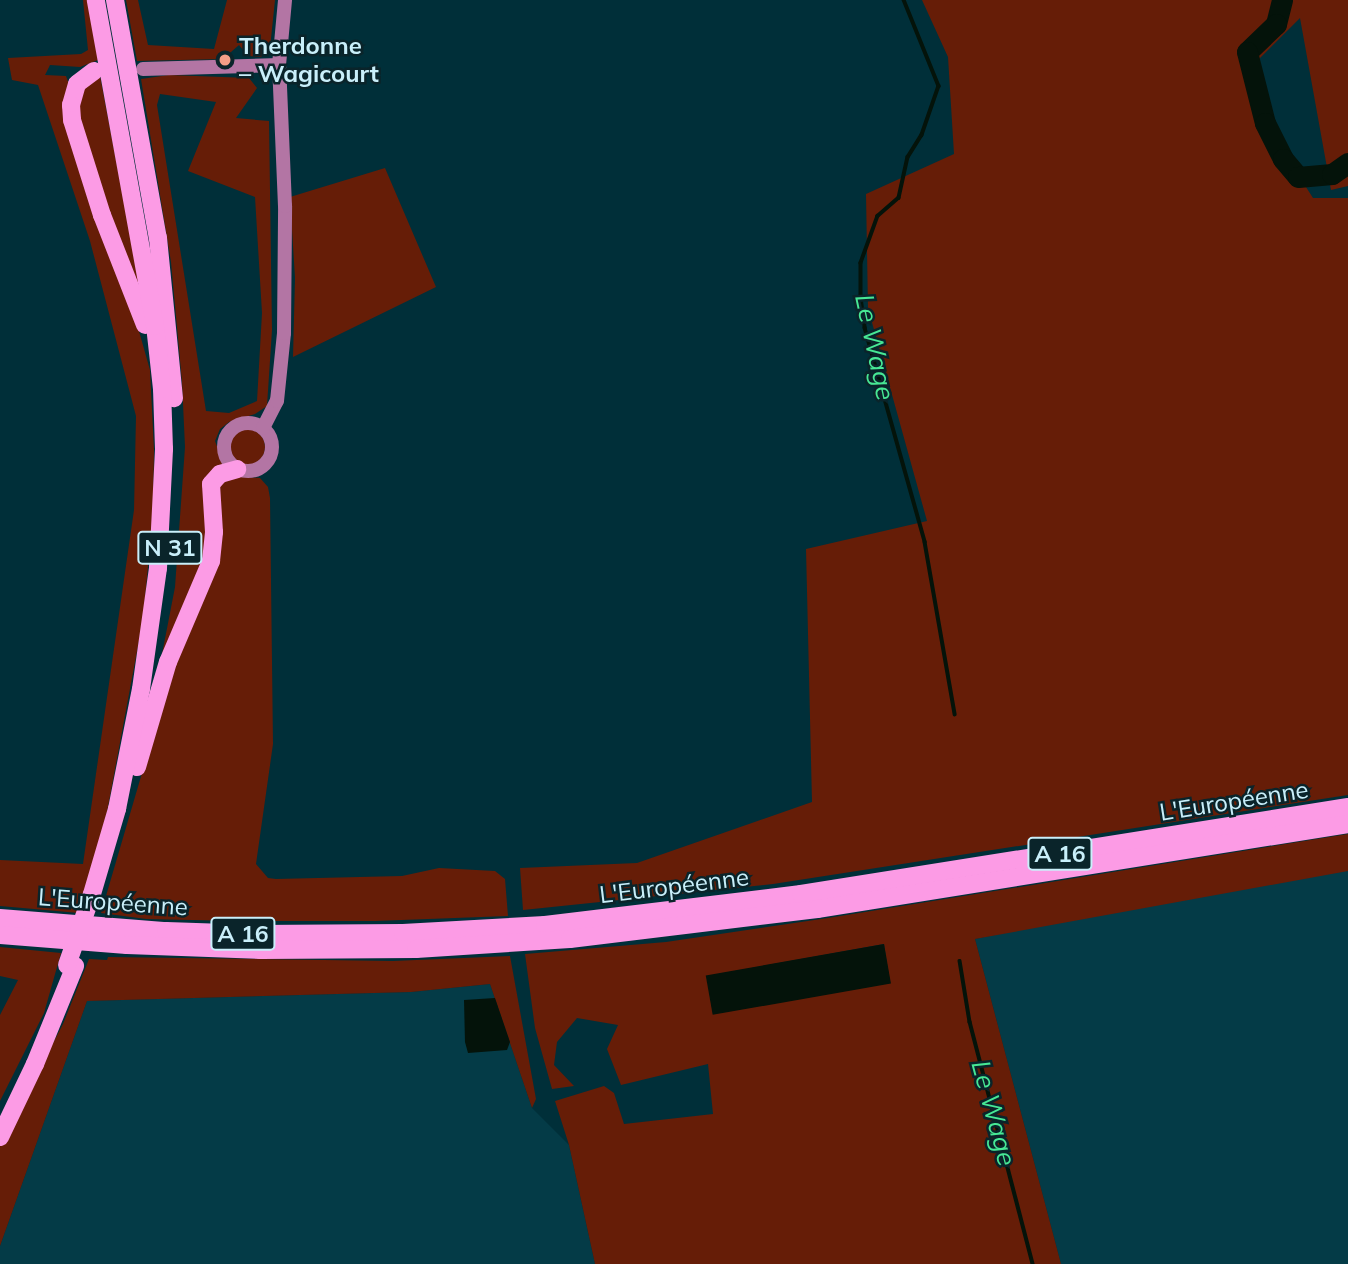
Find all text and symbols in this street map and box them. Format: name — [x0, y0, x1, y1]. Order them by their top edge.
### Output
place label: Therdonne – Wagicourt — [239, 32, 379, 88]
marker: Therdonne – Wagicourt — [217, 52, 233, 68]
water label: Le Wage — [849, 291, 901, 403]
road number: N 31 — [137, 528, 203, 568]
street label: L'Européenne — [1158, 775, 1310, 827]
road number: A 16 — [1027, 834, 1093, 874]
street label: L'Européenne — [598, 863, 750, 909]
street label: L'Européenne — [37, 882, 189, 922]
road number: A 16 — [210, 914, 276, 953]
water label: Le Wage — [965, 1057, 1023, 1169]

